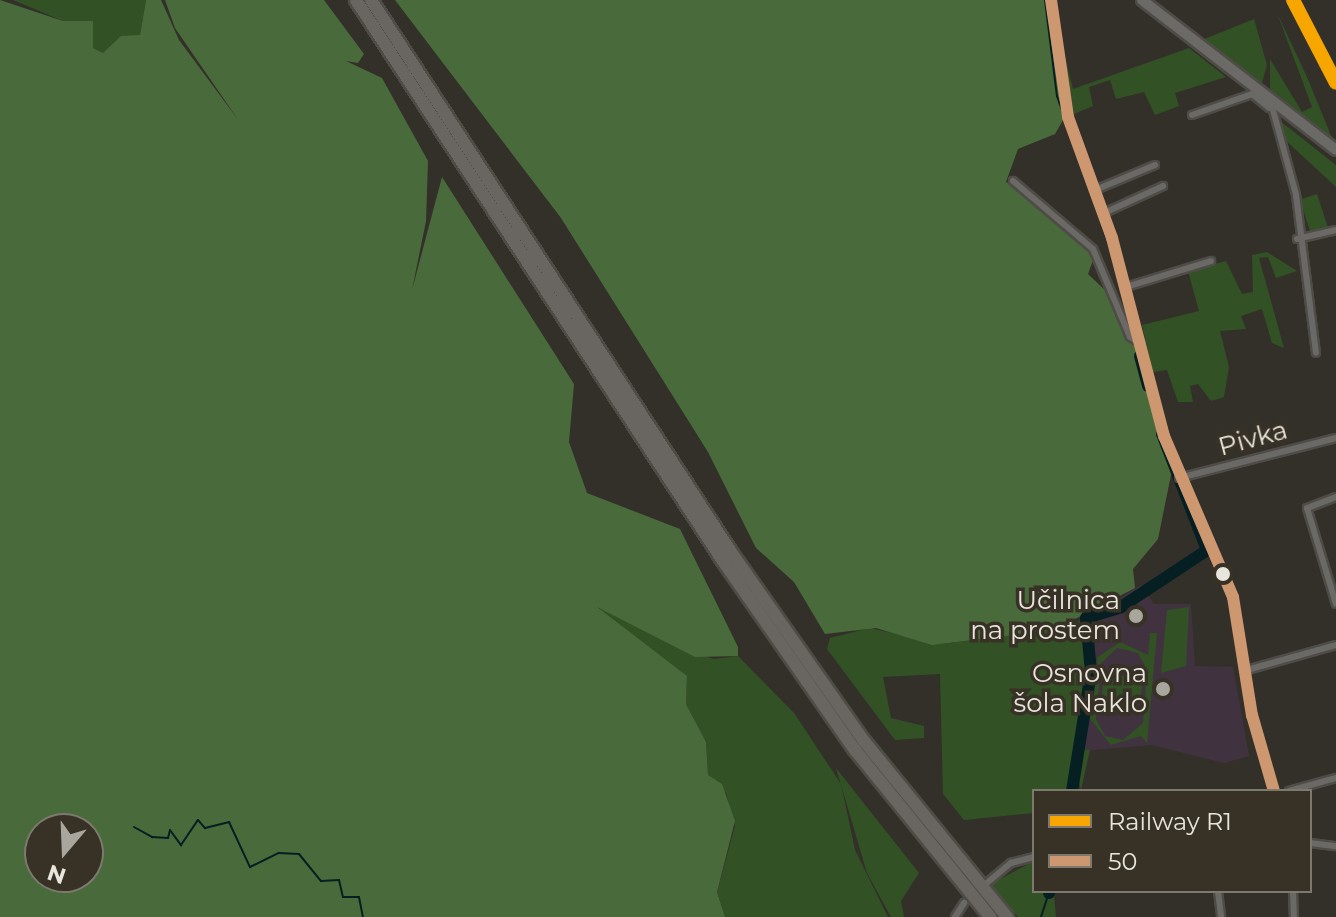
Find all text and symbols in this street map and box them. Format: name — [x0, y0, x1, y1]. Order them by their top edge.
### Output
street label: Pivka — [1215, 415, 1291, 463]
unlabelled marker — [1215, 566, 1231, 582]
place label: Učilnica na prostem — [970, 585, 1120, 646]
marker: Učilnica na prostem — [1127, 607, 1145, 625]
place label: Osnovna šola Naklo — [1014, 658, 1147, 720]
marker: Osnovna šola Naklo — [1154, 680, 1172, 698]
legend — [1032, 789, 1312, 893]
text: Railway R1 — [1108, 807, 1232, 836]
north arrow — [24, 813, 104, 893]
text: 50 — [1108, 847, 1137, 876]
text: N — [44, 859, 69, 890]

